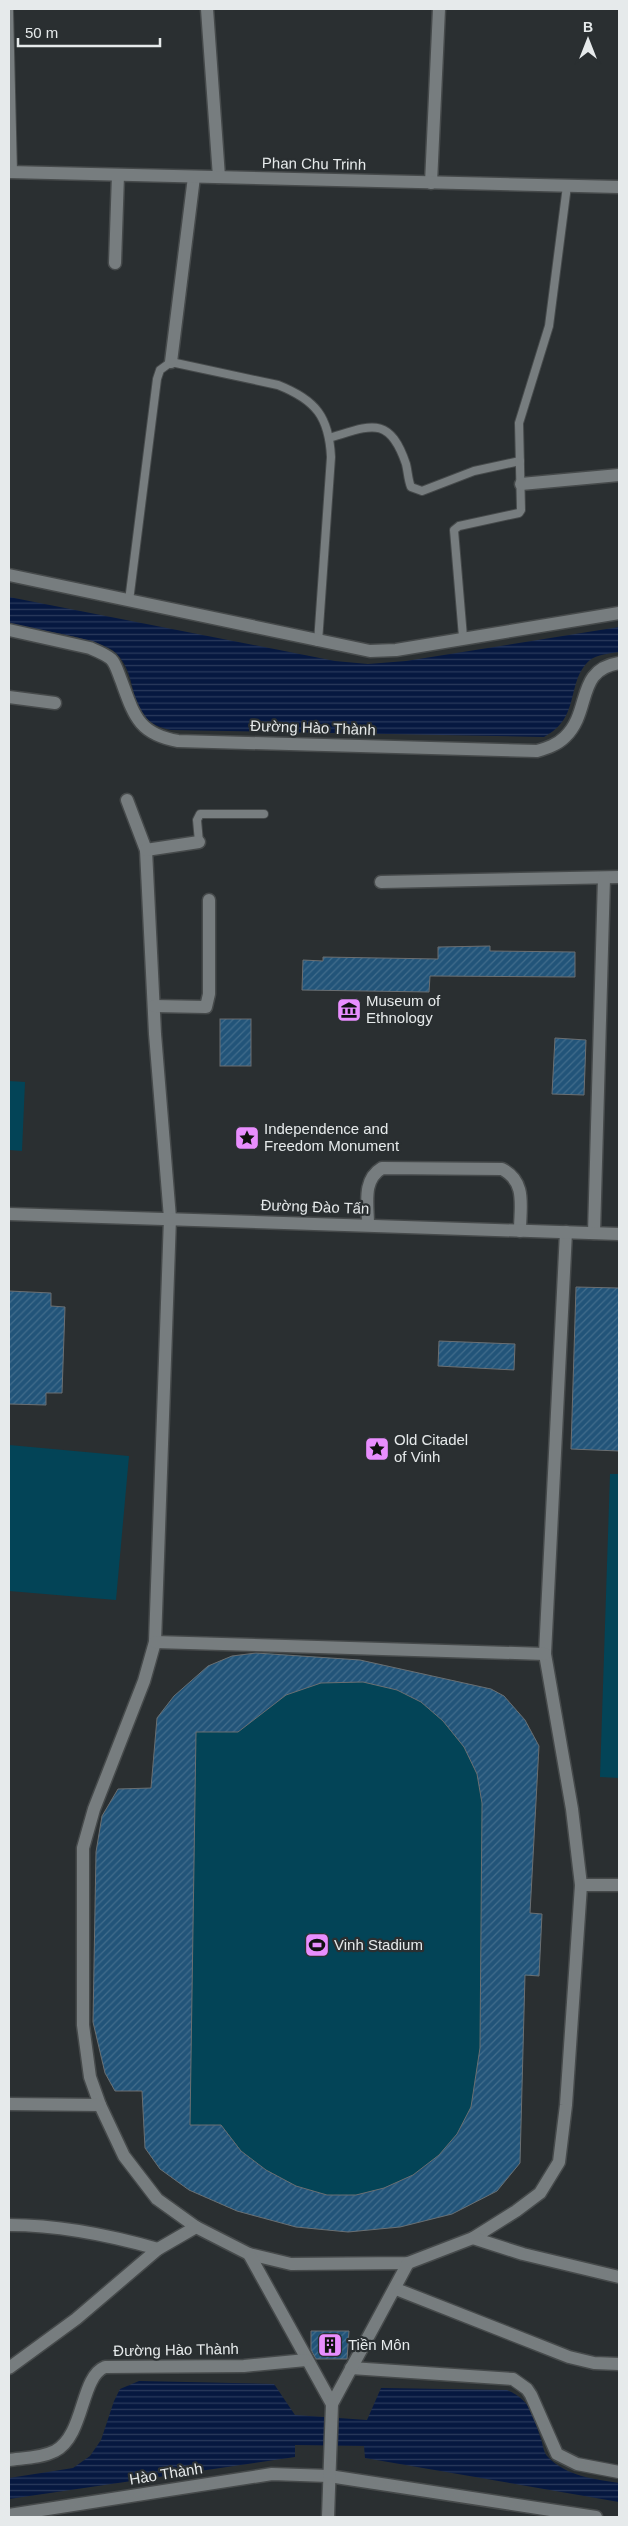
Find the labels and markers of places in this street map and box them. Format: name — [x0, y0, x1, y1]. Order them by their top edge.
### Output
place label: Museum of Ethnology — [366, 992, 441, 1026]
museum icon: Museum of Ethnology — [336, 997, 362, 1023]
place label: Independence and Freedom Monument — [264, 1120, 400, 1154]
place icon: Independence and Freedom Monument — [234, 1125, 260, 1151]
place label: Old Citadel of Vinh — [394, 1431, 468, 1465]
place icon: Old Citadel of Vinh — [364, 1436, 390, 1462]
sports icon: Vinh Stadium — [304, 1932, 330, 1958]
place label: Vinh Stadium — [334, 1936, 423, 1953]
building icon: Tiền Môn — [317, 2332, 343, 2358]
place label: Tiền Môn — [348, 2336, 410, 2353]

